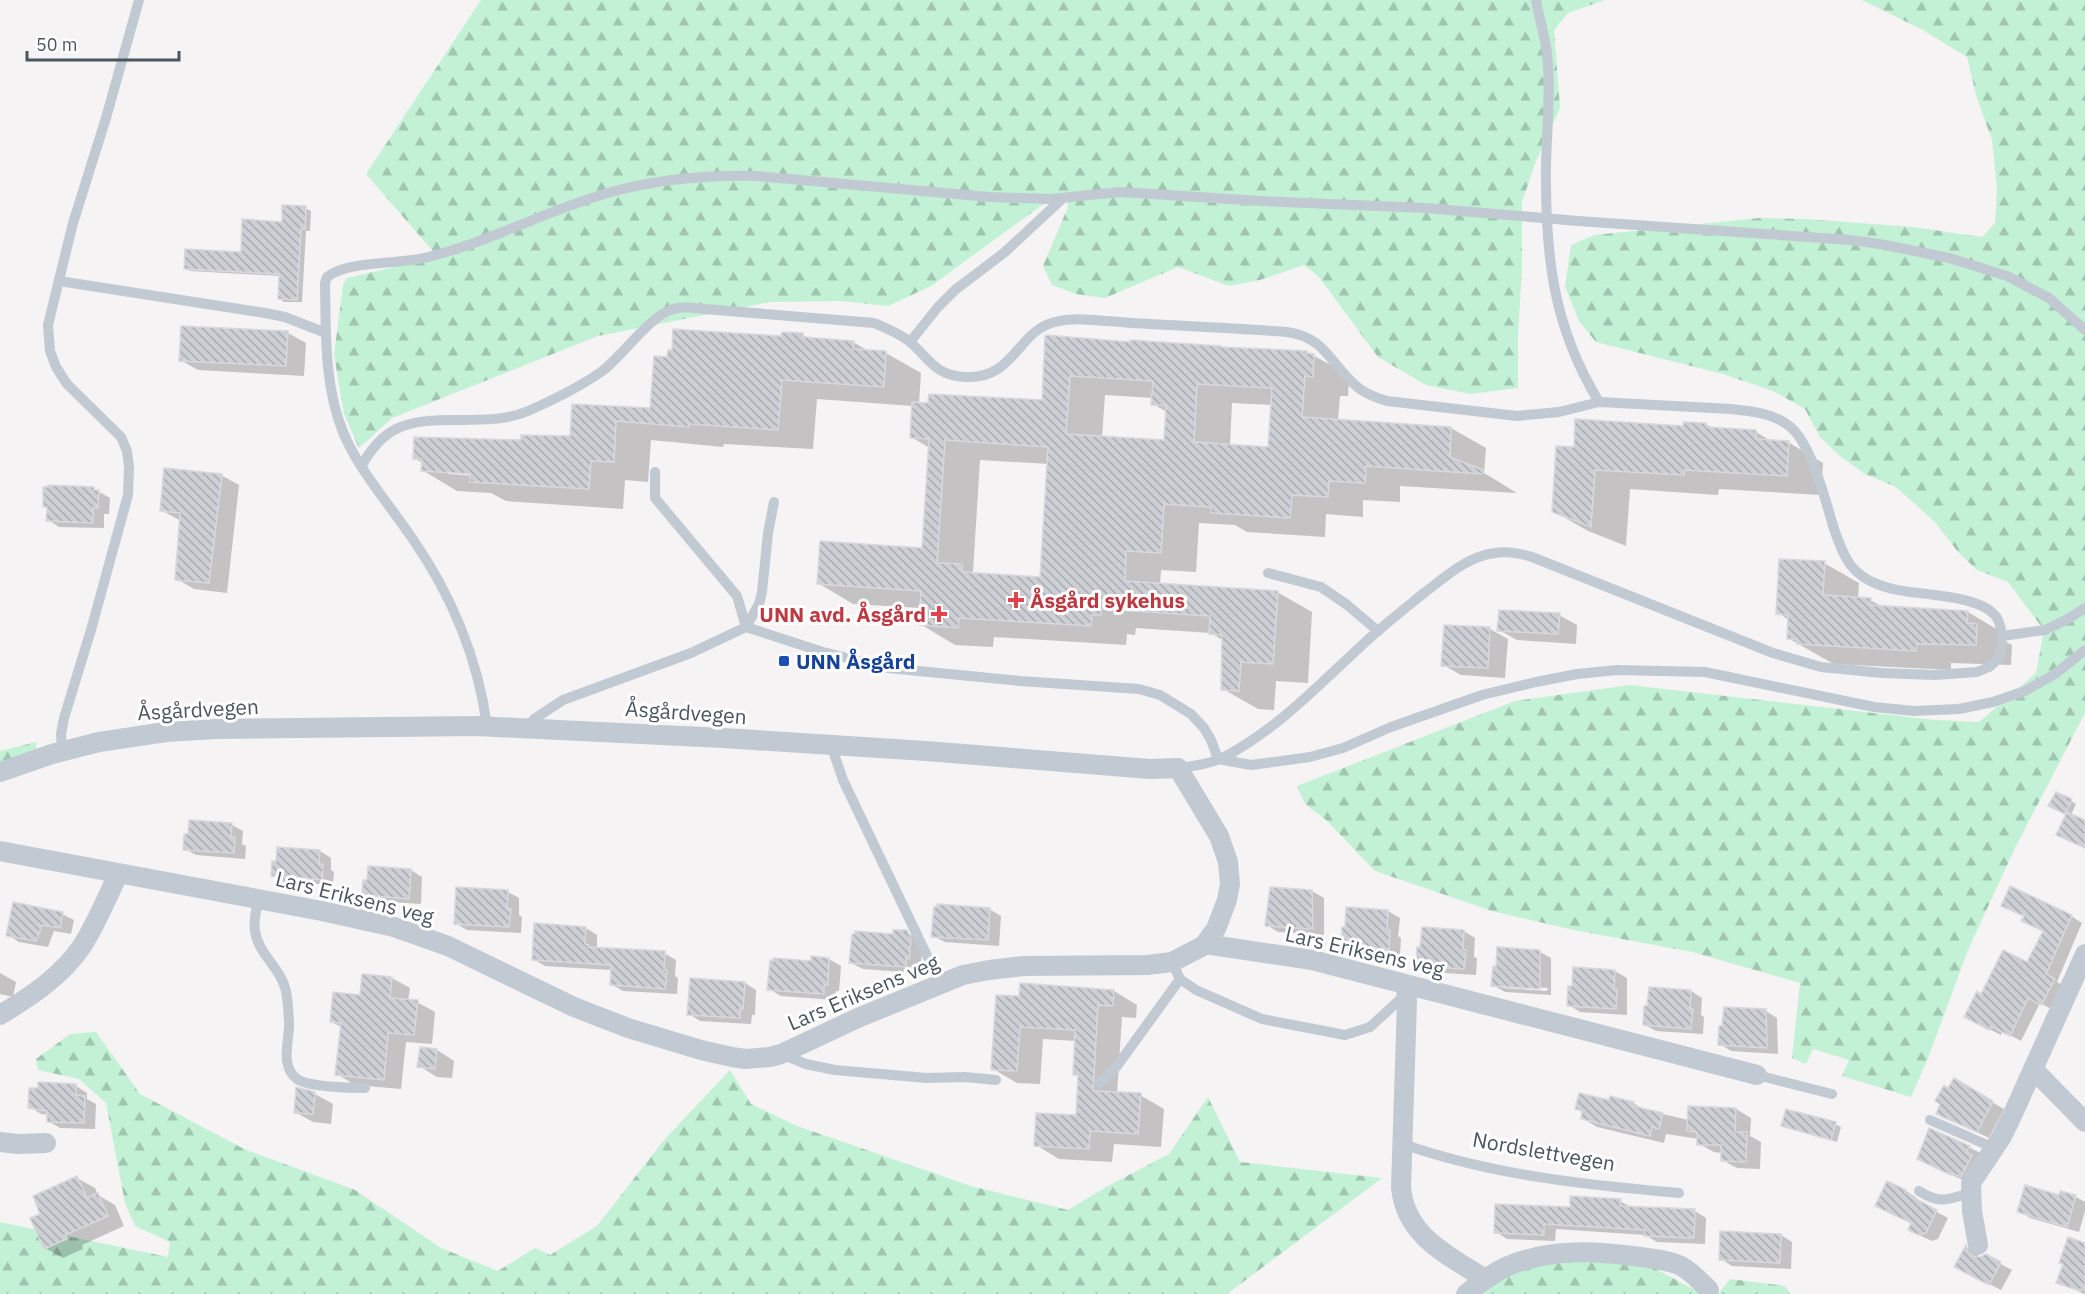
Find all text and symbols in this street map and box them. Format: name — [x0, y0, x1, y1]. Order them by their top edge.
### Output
scale bar — [27, 24, 178, 62]
text: 50 m — [36, 33, 78, 56]
place label: Åsgård sykehus — [1030, 586, 1185, 614]
marker: Åsgård sykehus — [1007, 591, 1025, 609]
place label: UNN avd. Åsgård — [759, 600, 926, 628]
marker: UNN avd. Åsgård — [930, 605, 948, 623]
place label: UNN Åsgård — [796, 647, 916, 675]
marker: UNN Åsgård — [777, 654, 791, 668]
street label: Åsgårdvegen — [137, 692, 259, 726]
street label: Åsgårdvegen — [624, 694, 748, 730]
street label: Lars Eriksens veg — [273, 864, 437, 930]
street label: Lars Eriksens veg — [1283, 919, 1447, 983]
street label: Lars Eriksens veg — [783, 947, 943, 1037]
street label: Nordslettvegen — [1470, 1125, 1618, 1177]

